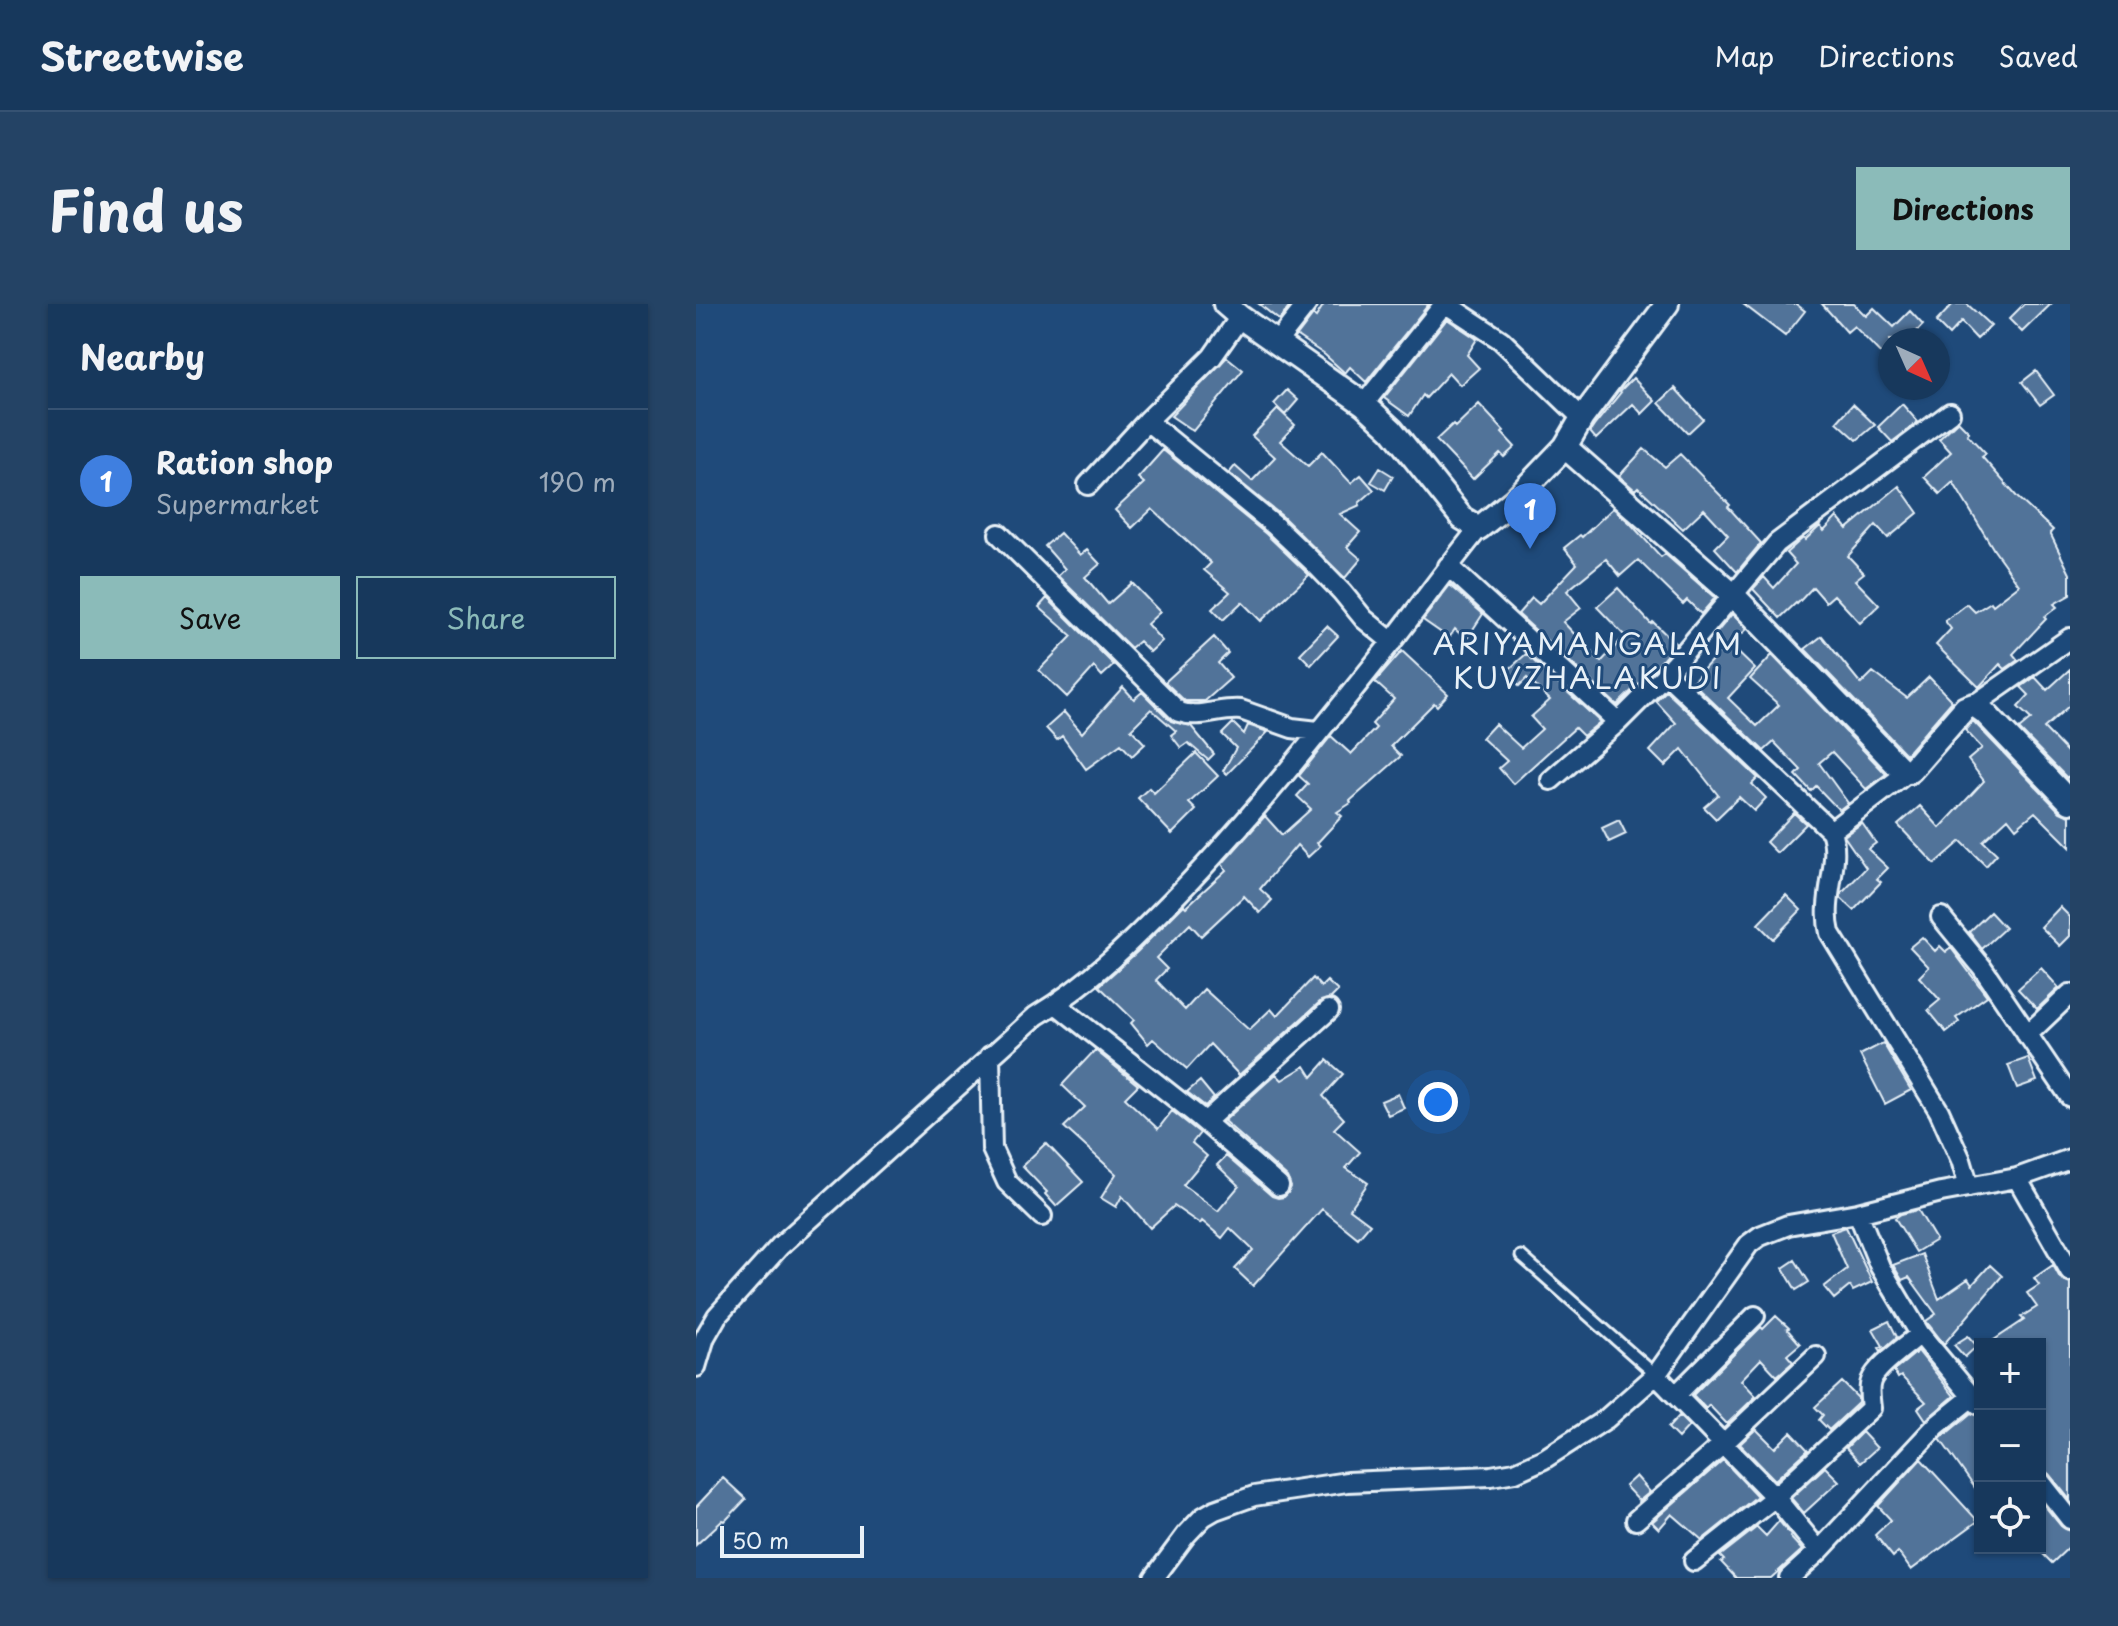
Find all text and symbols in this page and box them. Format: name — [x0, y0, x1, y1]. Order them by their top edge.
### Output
text: Streetwise — [40, 27, 244, 84]
text: Map — [1715, 34, 1774, 77]
text: Directions — [1818, 34, 1955, 77]
text: Saved — [1999, 34, 2078, 77]
text: Find us — [48, 166, 244, 251]
button: Directions — [1856, 167, 2070, 250]
north arrow — [1878, 328, 1950, 400]
text: Nearby — [80, 330, 205, 382]
text: Ration shop — [156, 439, 333, 484]
text: 1 — [100, 462, 112, 501]
text: 190 m — [539, 462, 616, 501]
pin: 1 — [1504, 483, 1556, 549]
text: Supermarket — [156, 484, 319, 523]
button: Save — [80, 576, 340, 659]
button: Share — [356, 576, 616, 659]
district label: ARIYAMANGALAM KUVZHALAKUDI — [1433, 620, 1743, 699]
your location — [1418, 1082, 1458, 1122]
map controls — [1974, 1338, 2046, 1554]
button: + — [1974, 1338, 2046, 1410]
button: − — [1974, 1410, 2046, 1482]
button: locate — [1974, 1482, 2046, 1554]
scale bar — [720, 1522, 864, 1558]
text: 50 m — [732, 1523, 789, 1556]

